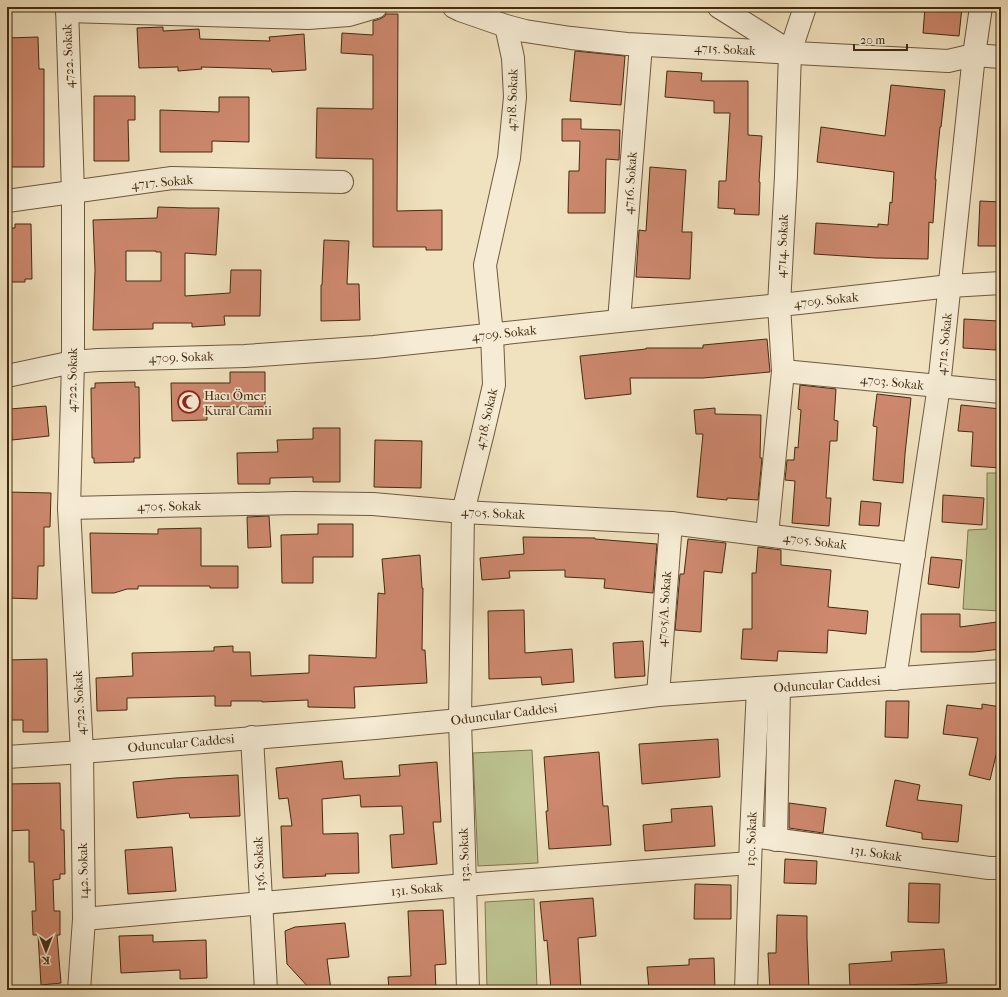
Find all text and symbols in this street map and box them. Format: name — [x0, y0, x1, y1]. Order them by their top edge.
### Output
street label: 4722. Sokak — [59, 23, 77, 89]
scale bar — [854, 26, 907, 52]
text: 20 m — [860, 33, 885, 47]
street label: 4715. Sokak — [694, 40, 756, 58]
street label: 4718. Sokak — [503, 68, 521, 132]
street label: 4716. Sokak — [620, 151, 640, 215]
street label: 4717. Sokak — [130, 172, 194, 192]
street label: 4714. Sokak — [773, 213, 791, 278]
street label: 4709. Sokak — [793, 289, 860, 311]
street label: 4712. Sokak — [933, 312, 955, 376]
street label: 4709. Sokak — [471, 322, 538, 344]
street label: 4722. Sokak — [64, 347, 80, 413]
street label: 4709. Sokak — [148, 348, 214, 366]
street label: 4703. Sokak — [859, 371, 925, 393]
street label: 4718. Sokak — [472, 387, 500, 451]
place label: Hacı Ömer Kural Camii — [204, 388, 272, 418]
mosque icon: Hacı Ömer Kural Camii — [176, 389, 202, 415]
street label: 4705. Sokak — [137, 498, 202, 514]
street label: 4705. Sokak — [461, 504, 526, 522]
street label: 4705. Sokak — [782, 530, 848, 552]
street label: 4705/A. Sokak — [654, 570, 674, 647]
street label: 4722. Sokak — [70, 670, 88, 736]
street label: Oduncular Caddesi — [773, 673, 881, 695]
street label: Oduncular Caddesi — [450, 700, 558, 728]
street label: Oduncular Caddesi — [127, 731, 235, 755]
street label: 130. Sokak — [743, 811, 759, 867]
street label: 132. Sokak — [456, 827, 472, 883]
street label: 136. Sokak — [250, 836, 268, 892]
street label: 142. Sokak — [75, 842, 91, 900]
street label: 131. Sokak — [849, 842, 903, 864]
street label: 131. Sokak — [390, 879, 444, 899]
north arrow — [26, 931, 66, 971]
text: K — [41, 954, 50, 967]

